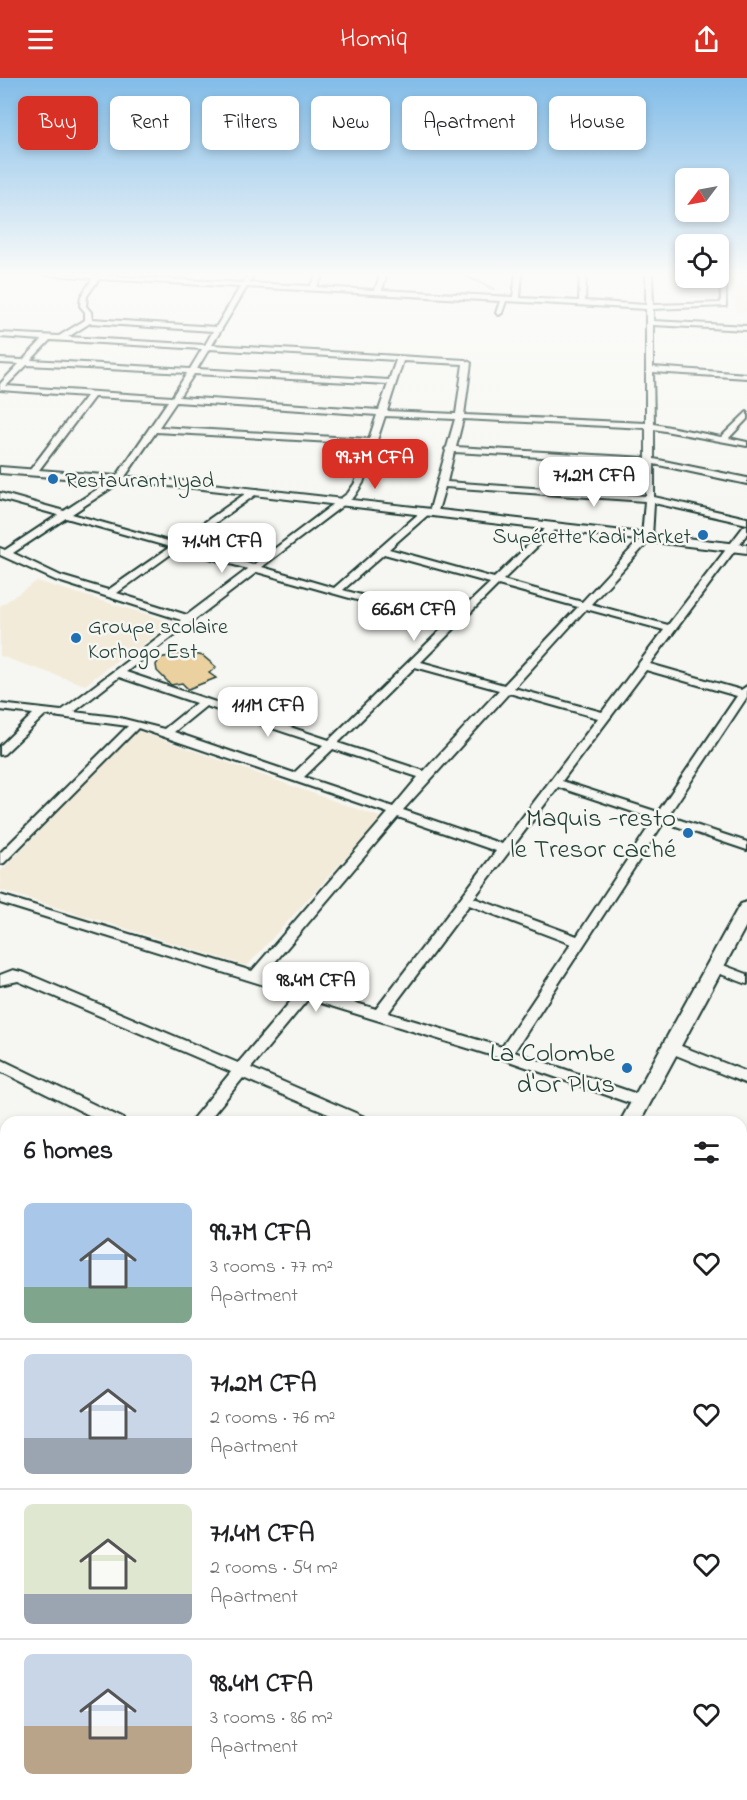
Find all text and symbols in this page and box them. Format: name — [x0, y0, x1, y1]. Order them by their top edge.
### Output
text: Homiq — [340, 20, 407, 59]
icon: menu — [24, 23, 57, 56]
icon: share — [690, 23, 723, 56]
chip: Buy — [18, 96, 98, 150]
chip: Rent — [110, 96, 190, 150]
chip: Filters — [202, 96, 299, 150]
chip: New — [311, 96, 390, 150]
chip: Apartment — [402, 96, 537, 150]
chip: House — [549, 96, 646, 150]
north arrow — [675, 168, 729, 222]
map controls — [675, 168, 729, 288]
button: locate — [675, 234, 729, 288]
pin: 99.7M CFA — [306, 439, 444, 490]
text: 99.7M CFA — [336, 444, 414, 473]
pin: 71.2M CFA — [525, 457, 663, 508]
text: 71.2M CFA — [553, 462, 635, 491]
place label: Restaurant Iyad — [65, 466, 214, 499]
marker: Restaurant Iyad — [46, 472, 60, 486]
place label: Supérette Kadi Market — [492, 522, 692, 554]
pin: 71.4M CFA — [153, 523, 291, 574]
text: 71.4M CFA — [182, 528, 262, 557]
marker: Supérette Kadi Market — [696, 528, 710, 542]
pin: 66.6M CFA — [345, 591, 483, 642]
text: 66.6M CFA — [372, 596, 456, 625]
place label: Groupe scolaire Korhogo Est — [88, 612, 228, 670]
marker: Groupe scolaire Korhogo Est — [69, 631, 83, 645]
pin: 111M CFA — [206, 687, 330, 738]
text: 111M CFA — [232, 692, 304, 721]
place label: Maquis -resto le Tresor caché — [510, 800, 677, 870]
marker: Maquis -resto le Tresor caché — [681, 826, 695, 840]
pin: 98.4M CFA — [247, 962, 385, 1013]
text: 98.4M CFA — [276, 967, 356, 996]
place label: La Colombe d'Or Plus — [490, 1035, 616, 1105]
marker: La Colombe d'Or Plus — [620, 1061, 634, 1075]
text: 6 homes — [24, 1133, 113, 1171]
icon: filters — [690, 1136, 723, 1169]
text: 99.7M CFA — [210, 1215, 311, 1253]
icon: home — [72, 1227, 144, 1299]
icon: heart — [690, 1247, 723, 1280]
text: 3 rooms · 77 m² — [210, 1253, 333, 1282]
text: Apartment — [210, 1282, 298, 1311]
text: 71.2M CFA — [210, 1366, 317, 1404]
icon: home — [72, 1378, 144, 1450]
icon: heart — [690, 1398, 723, 1431]
text: 2 rooms · 76 m² — [210, 1404, 335, 1433]
text: Apartment — [210, 1433, 298, 1462]
text: 71.4M CFA — [210, 1516, 314, 1554]
icon: home — [72, 1528, 144, 1600]
icon: heart — [690, 1548, 723, 1581]
text: 2 rooms · 54 m² — [210, 1554, 338, 1583]
text: Apartment — [210, 1583, 298, 1612]
text: 98.4M CFA — [210, 1666, 313, 1704]
icon: home — [72, 1678, 144, 1750]
icon: heart — [690, 1698, 723, 1731]
text: 3 rooms · 86 m² — [210, 1704, 333, 1733]
text: Apartment — [210, 1733, 298, 1762]

